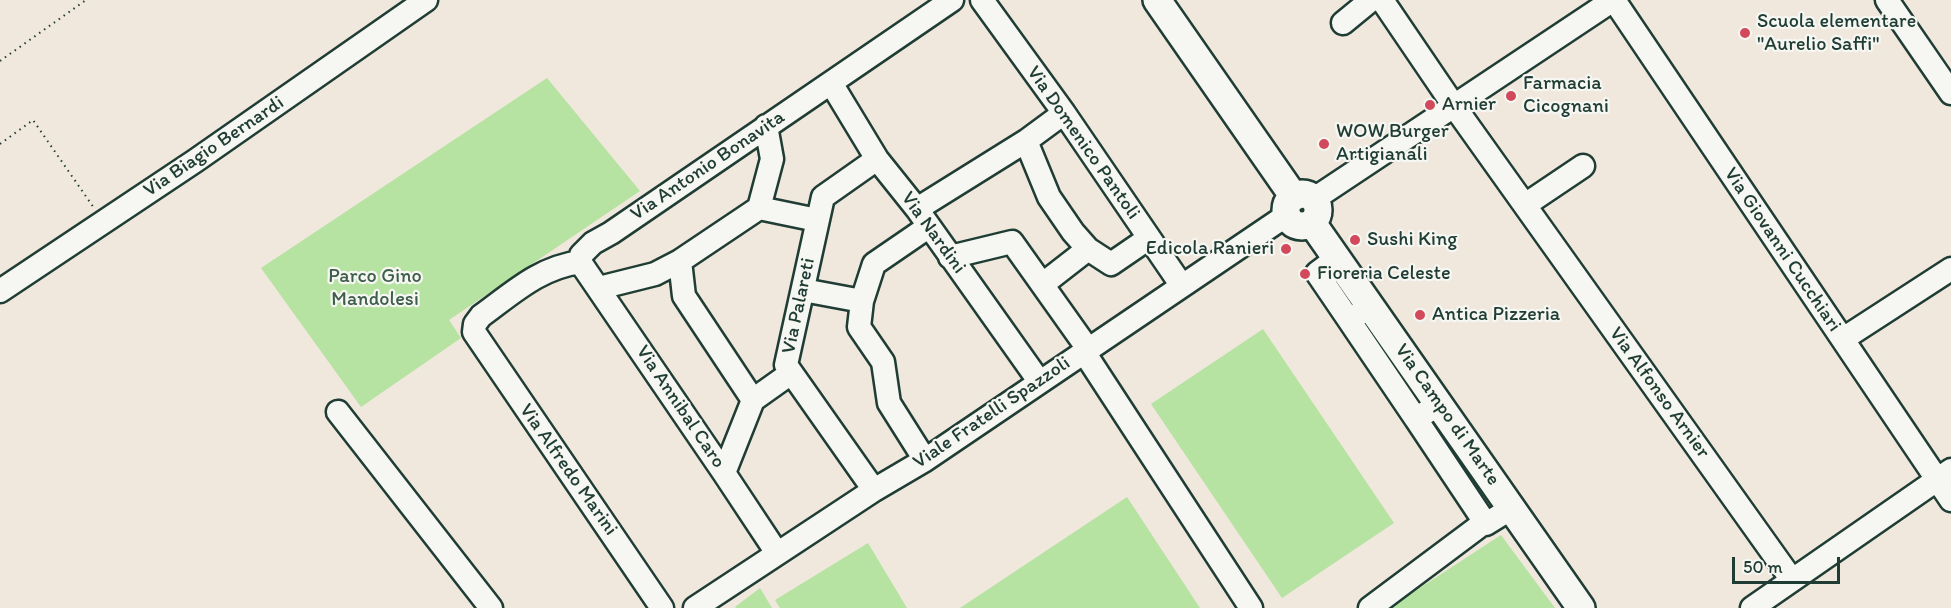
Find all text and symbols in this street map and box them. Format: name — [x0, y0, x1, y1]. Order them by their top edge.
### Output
place label: Scuola elementare "Aurelio Saffi" — [1757, 10, 1916, 57]
marker: Scuola elementare "Aurelio Saffi" — [1738, 26, 1752, 40]
street label: Via Domenico Pantoli — [1021, 62, 1145, 224]
place label: Farmacia Cicognani — [1523, 72, 1609, 119]
marker: Farmacia Cicognani — [1504, 89, 1518, 103]
street label: Via Biagio Bernardi — [139, 91, 289, 203]
place label: Arnier — [1442, 93, 1496, 117]
marker: Arnier — [1423, 98, 1437, 112]
street label: Via Antonio Bonavita — [626, 106, 790, 226]
place label: WOW Burger Artigianali — [1336, 120, 1449, 167]
marker: WOW Burger Artigianali — [1317, 137, 1331, 151]
street label: Via Giovanni Cucchiari — [1718, 163, 1846, 337]
street label: Via Nardini — [895, 187, 971, 279]
place label: Sushi King — [1367, 228, 1457, 252]
marker: Sushi King — [1348, 233, 1362, 247]
place label: Edicola Ranieri — [1146, 237, 1274, 261]
marker: Edicola Ranieri — [1279, 242, 1293, 256]
street label: Via Palareti — [777, 256, 821, 356]
place label: Fioreria Celeste — [1317, 262, 1451, 286]
park label: Parco Gino Mandolesi — [328, 265, 422, 312]
marker: Fioreria Celeste — [1298, 267, 1312, 281]
place label: Antica Pizzeria — [1432, 303, 1560, 327]
marker: Antica Pizzeria — [1413, 308, 1427, 322]
street label: Via Alfonso Arnier — [1603, 323, 1715, 463]
street label: Via Campo di Marte — [1389, 339, 1505, 491]
street label: Via Annibal Caro — [630, 341, 730, 473]
street label: Viale Fratelli Spazzoli — [909, 351, 1075, 475]
street label: Via Alfredo Marini — [514, 399, 622, 541]
scale bar — [1735, 545, 1843, 583]
text: 50 m — [1743, 556, 1783, 578]

